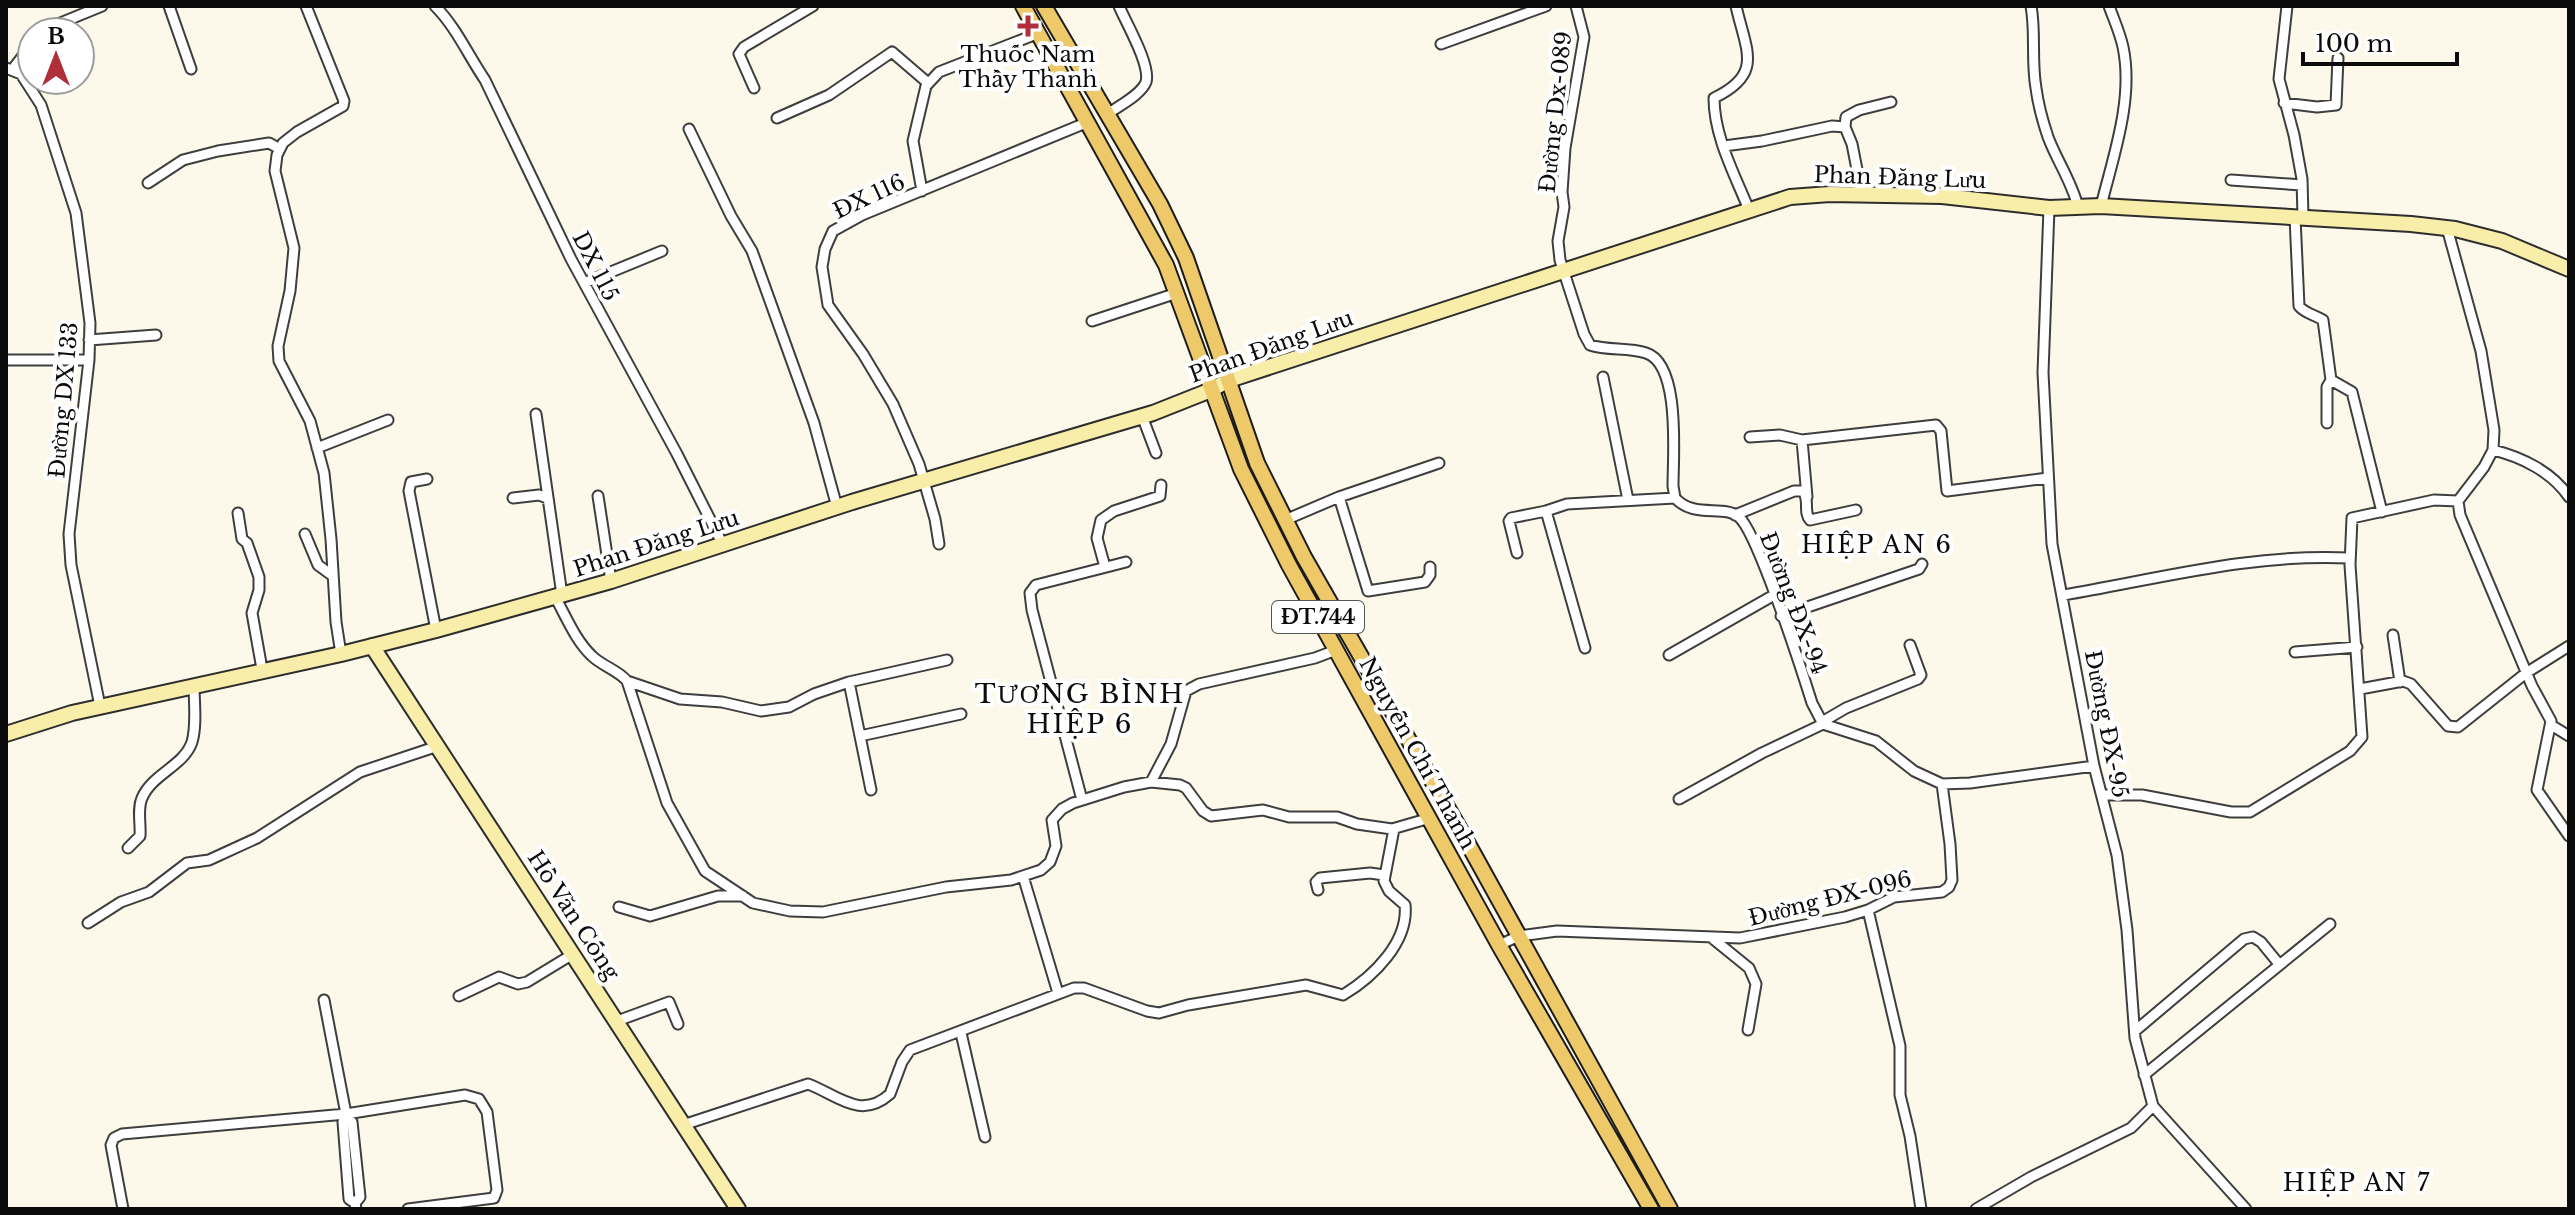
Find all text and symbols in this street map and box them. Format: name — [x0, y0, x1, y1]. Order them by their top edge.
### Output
marker: Thuốc Nam Thầy Thanh — [1017, 15, 1039, 37]
north arrow — [16, 16, 96, 96]
scale bar — [2303, 16, 2457, 66]
text: B — [47, 23, 65, 50]
text: 100 m — [2315, 29, 2393, 58]
street label: Đường Dx-089 — [1534, 30, 1577, 194]
place label: Thuốc Nam Thầy Thanh — [959, 41, 1097, 93]
street label: Phan Đăng Lưu — [1813, 161, 1987, 194]
street label: ĐX 116 — [829, 168, 909, 225]
street label: DX 115 — [567, 227, 625, 306]
street label: Phan Đăng Lưu — [1186, 304, 1357, 389]
street label: Đường DX 133 — [43, 321, 84, 479]
street label: Phan Đăng Lưu — [570, 504, 743, 583]
street label: Đường ĐX-94 — [1754, 528, 1833, 678]
district label: HIỆP AN 6 — [1801, 530, 1953, 559]
road number: ĐT.744 — [1272, 601, 1364, 633]
street label: Đường ĐX-95 — [2079, 648, 2134, 800]
street label: Nguyễn Chí Thanh — [1353, 652, 1482, 854]
district label: TƯƠNG BÌNH HIỆP 6 — [975, 678, 1185, 740]
street label: Hồ Văn Cống — [522, 845, 626, 986]
street label: Đường ĐX-096 — [1746, 865, 1915, 932]
district label: HIỆP AN 7 — [2283, 1168, 2431, 1197]

